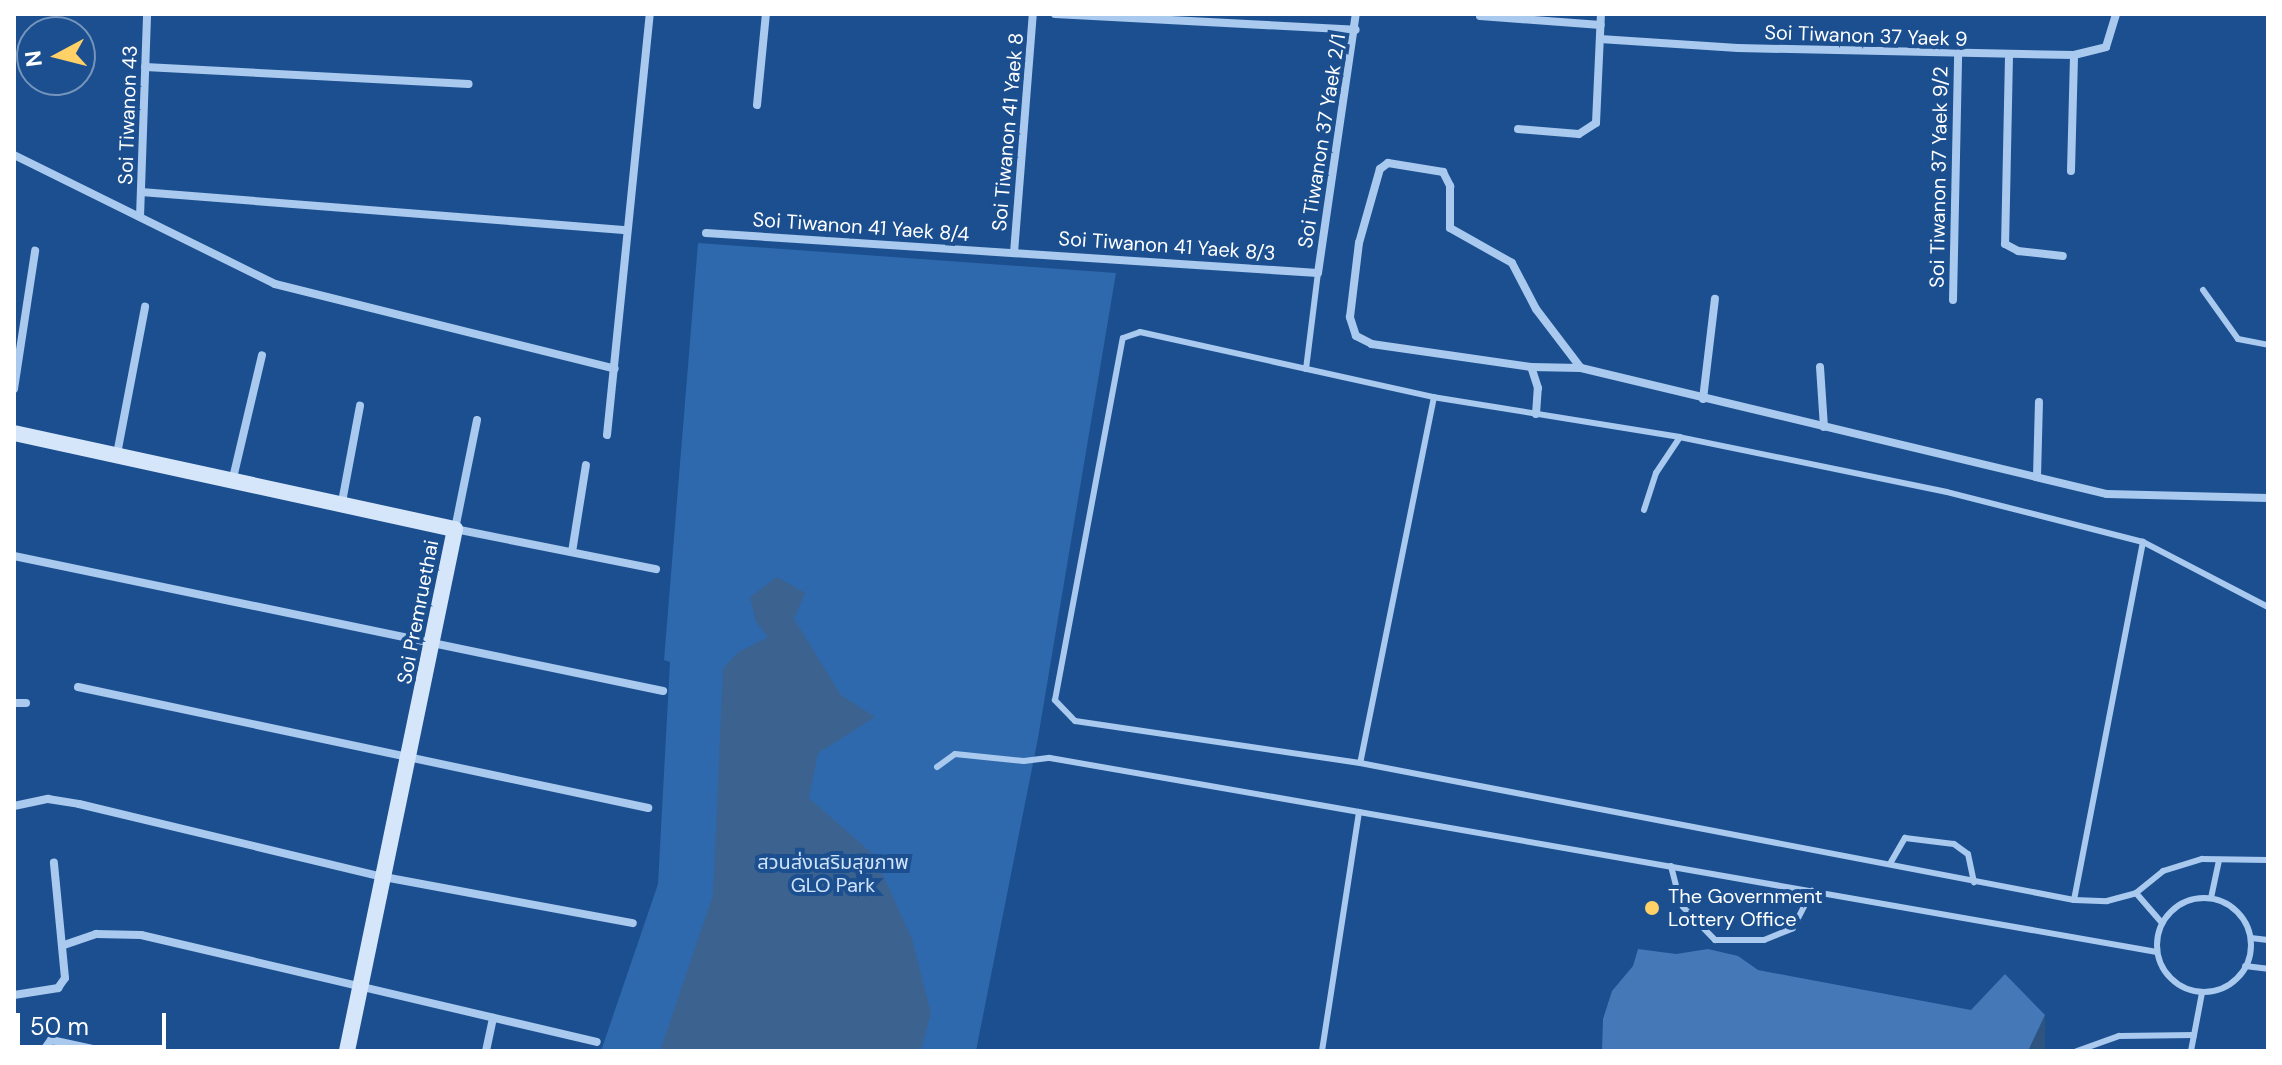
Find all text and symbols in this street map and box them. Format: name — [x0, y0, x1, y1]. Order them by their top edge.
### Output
north arrow — [16, 16, 96, 96]
street label: Soi Tiwanon 37 Yaek 9 — [1764, 20, 1968, 52]
street label: Soi Tiwanon 41 Yaek 8 — [987, 32, 1029, 232]
street label: Soi Tiwanon 37 Yaek 2/1 — [1293, 32, 1351, 250]
street label: Soi Tiwanon 43 — [114, 45, 142, 185]
text: N — [18, 49, 49, 68]
street label: Soi Tiwanon 37 Yaek 9/2 — [1925, 66, 1953, 288]
street label: Soi Tiwanon 41 Yaek 8/4 — [752, 207, 970, 247]
street label: Soi Tiwanon 41 Yaek 8/3 — [1058, 226, 1276, 266]
street label: Soi Premruethai — [392, 538, 444, 686]
park label: สวนส่งเสริมสุขภาพ GLO Park — [757, 851, 909, 898]
place label: The Government Lottery Office — [1668, 884, 1823, 931]
marker: The Government Lottery Office — [1643, 899, 1661, 917]
scale bar — [20, 997, 170, 1047]
text: 50 m — [30, 1011, 89, 1042]

